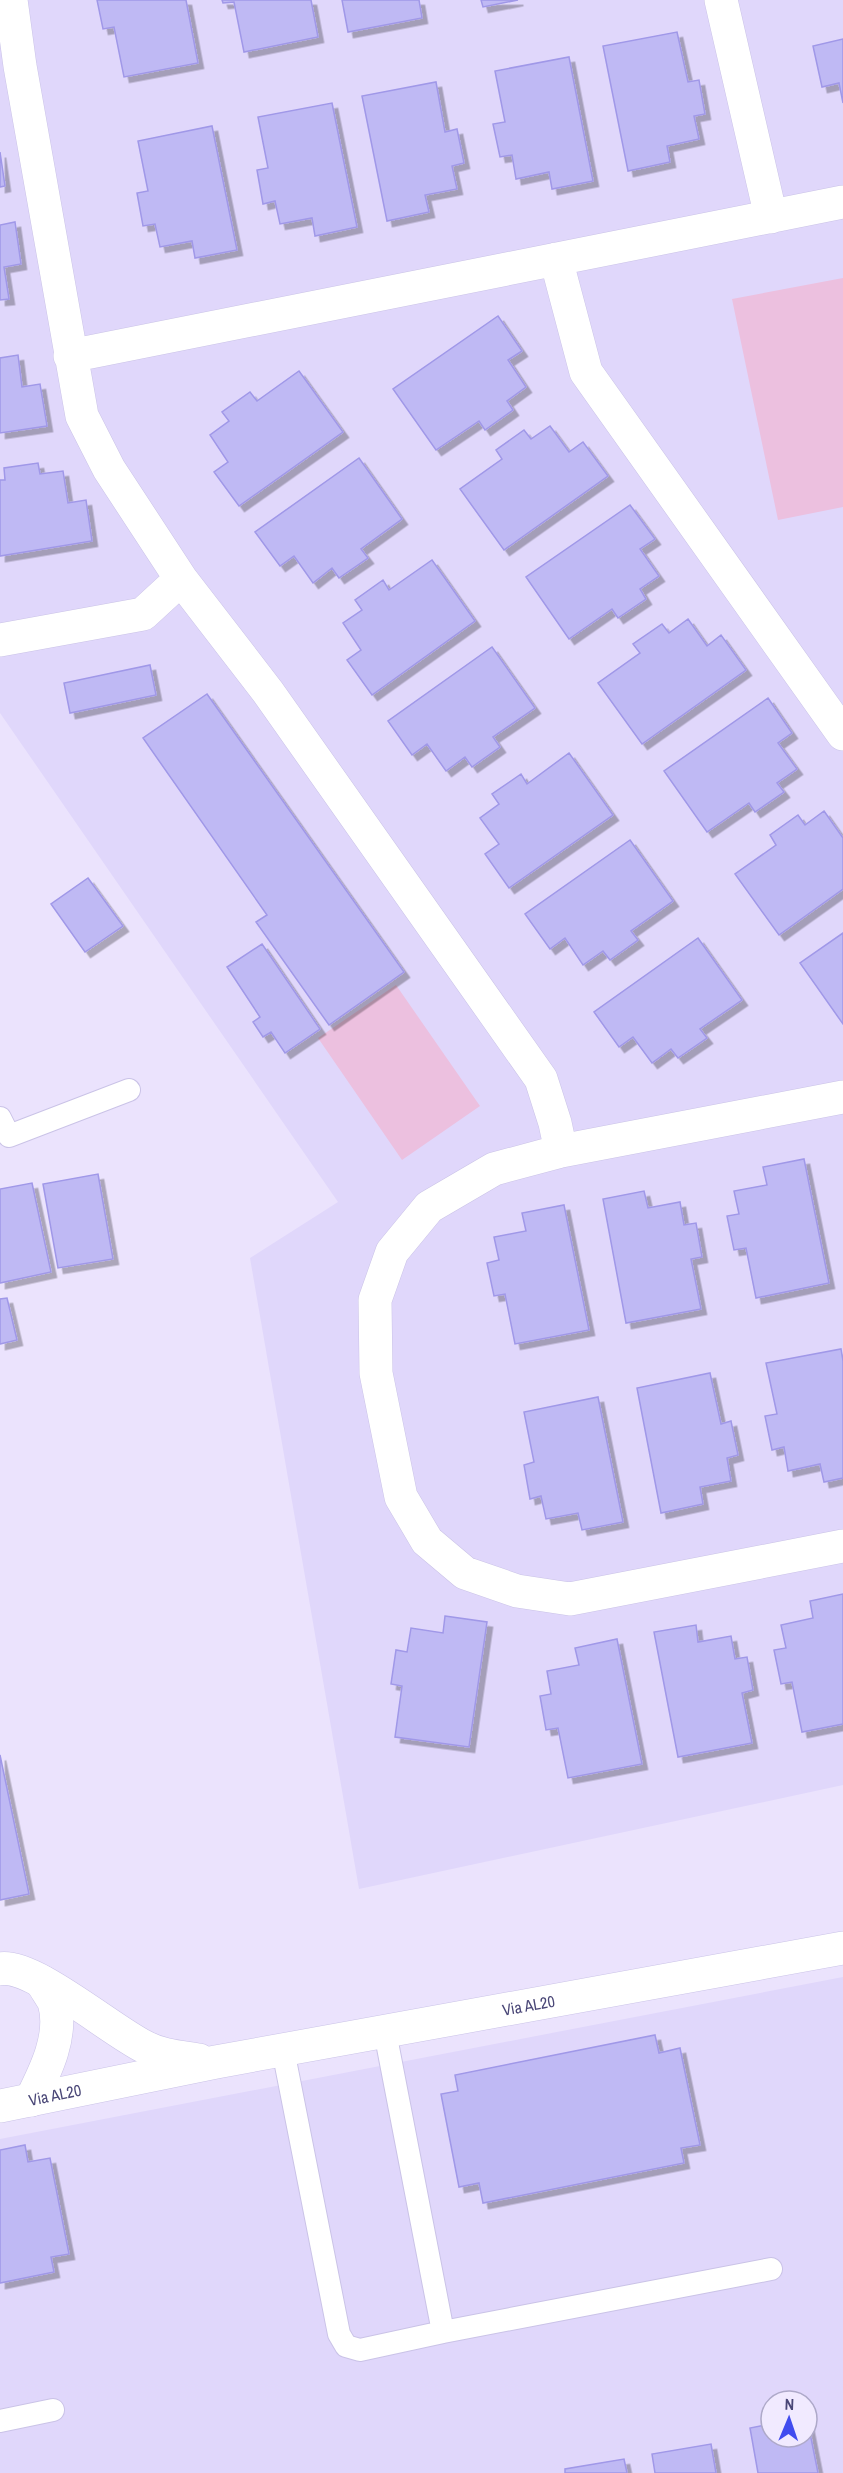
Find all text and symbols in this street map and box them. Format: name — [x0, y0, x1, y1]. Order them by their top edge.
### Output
street label: Via AL20 — [500, 1990, 557, 2021]
street label: Via AL20 — [27, 2079, 83, 2111]
north arrow — [759, 2389, 819, 2449]
text: N — [784, 2393, 795, 2415]

